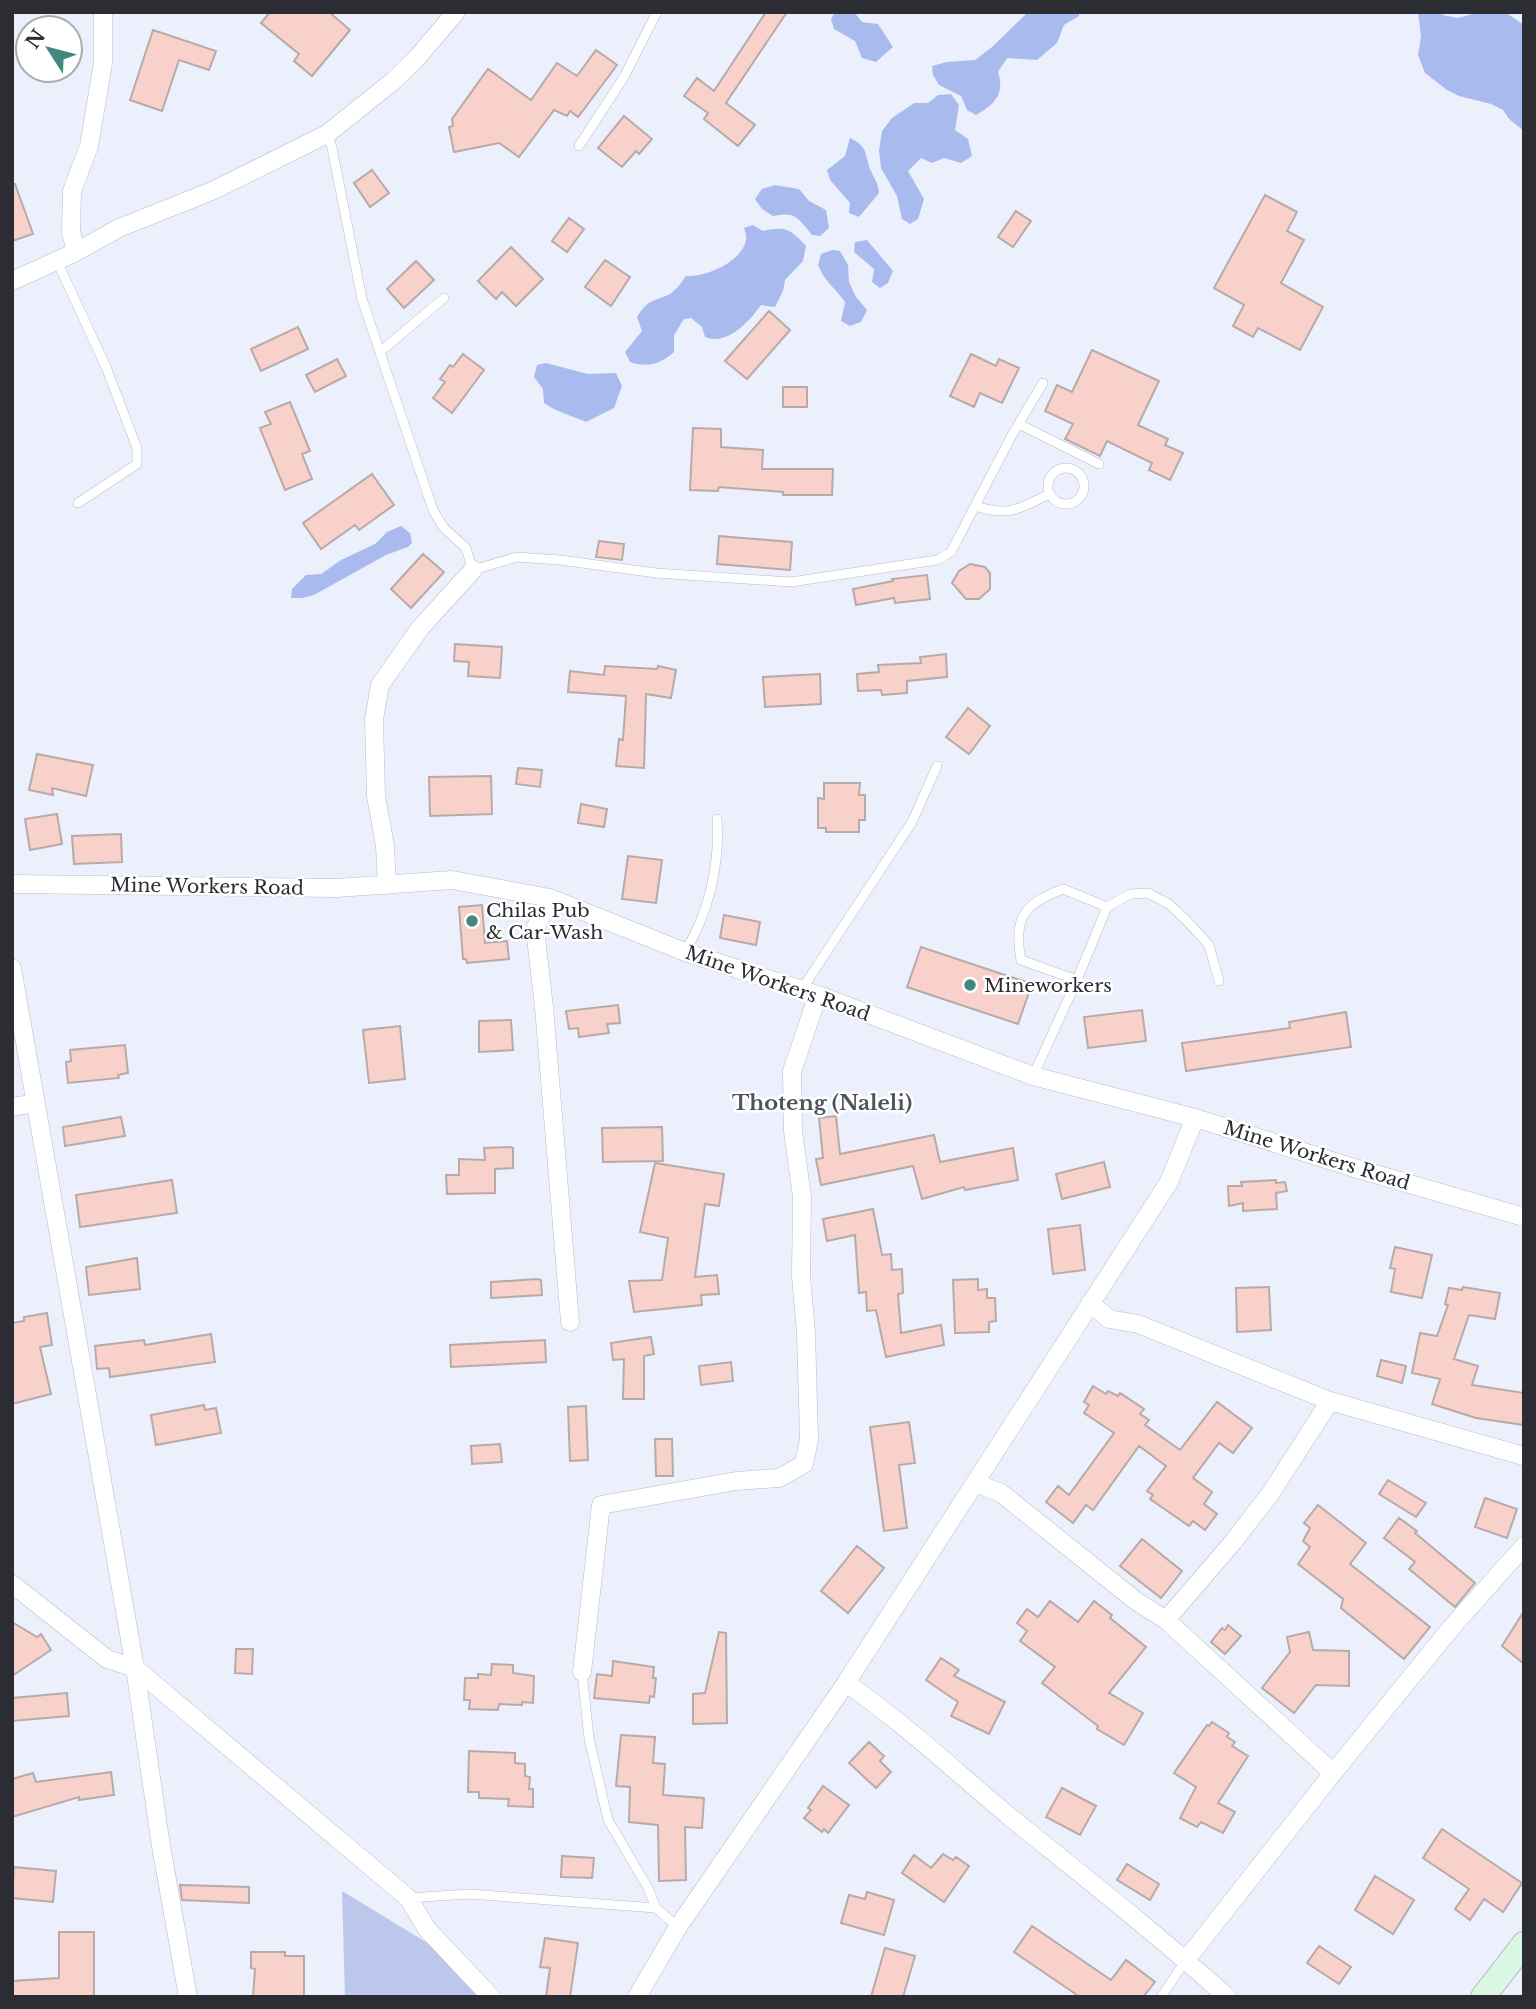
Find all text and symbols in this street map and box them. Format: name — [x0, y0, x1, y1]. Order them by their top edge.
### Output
north arrow — [14, 14, 84, 84]
text: N — [21, 25, 50, 53]
street label: Mine Workers Road — [110, 873, 304, 900]
place label: Chilas Pub & Car-Wash — [486, 899, 603, 944]
marker: Chilas Pub & Car-Wash — [464, 913, 480, 929]
street label: Mine Workers Road — [682, 941, 873, 1026]
place label: Mineworkers — [984, 974, 1112, 997]
marker: Mineworkers — [962, 977, 978, 993]
district label: Thoteng (Naleli) — [732, 1090, 912, 1116]
street label: Mine Workers Road — [1221, 1116, 1413, 1195]

